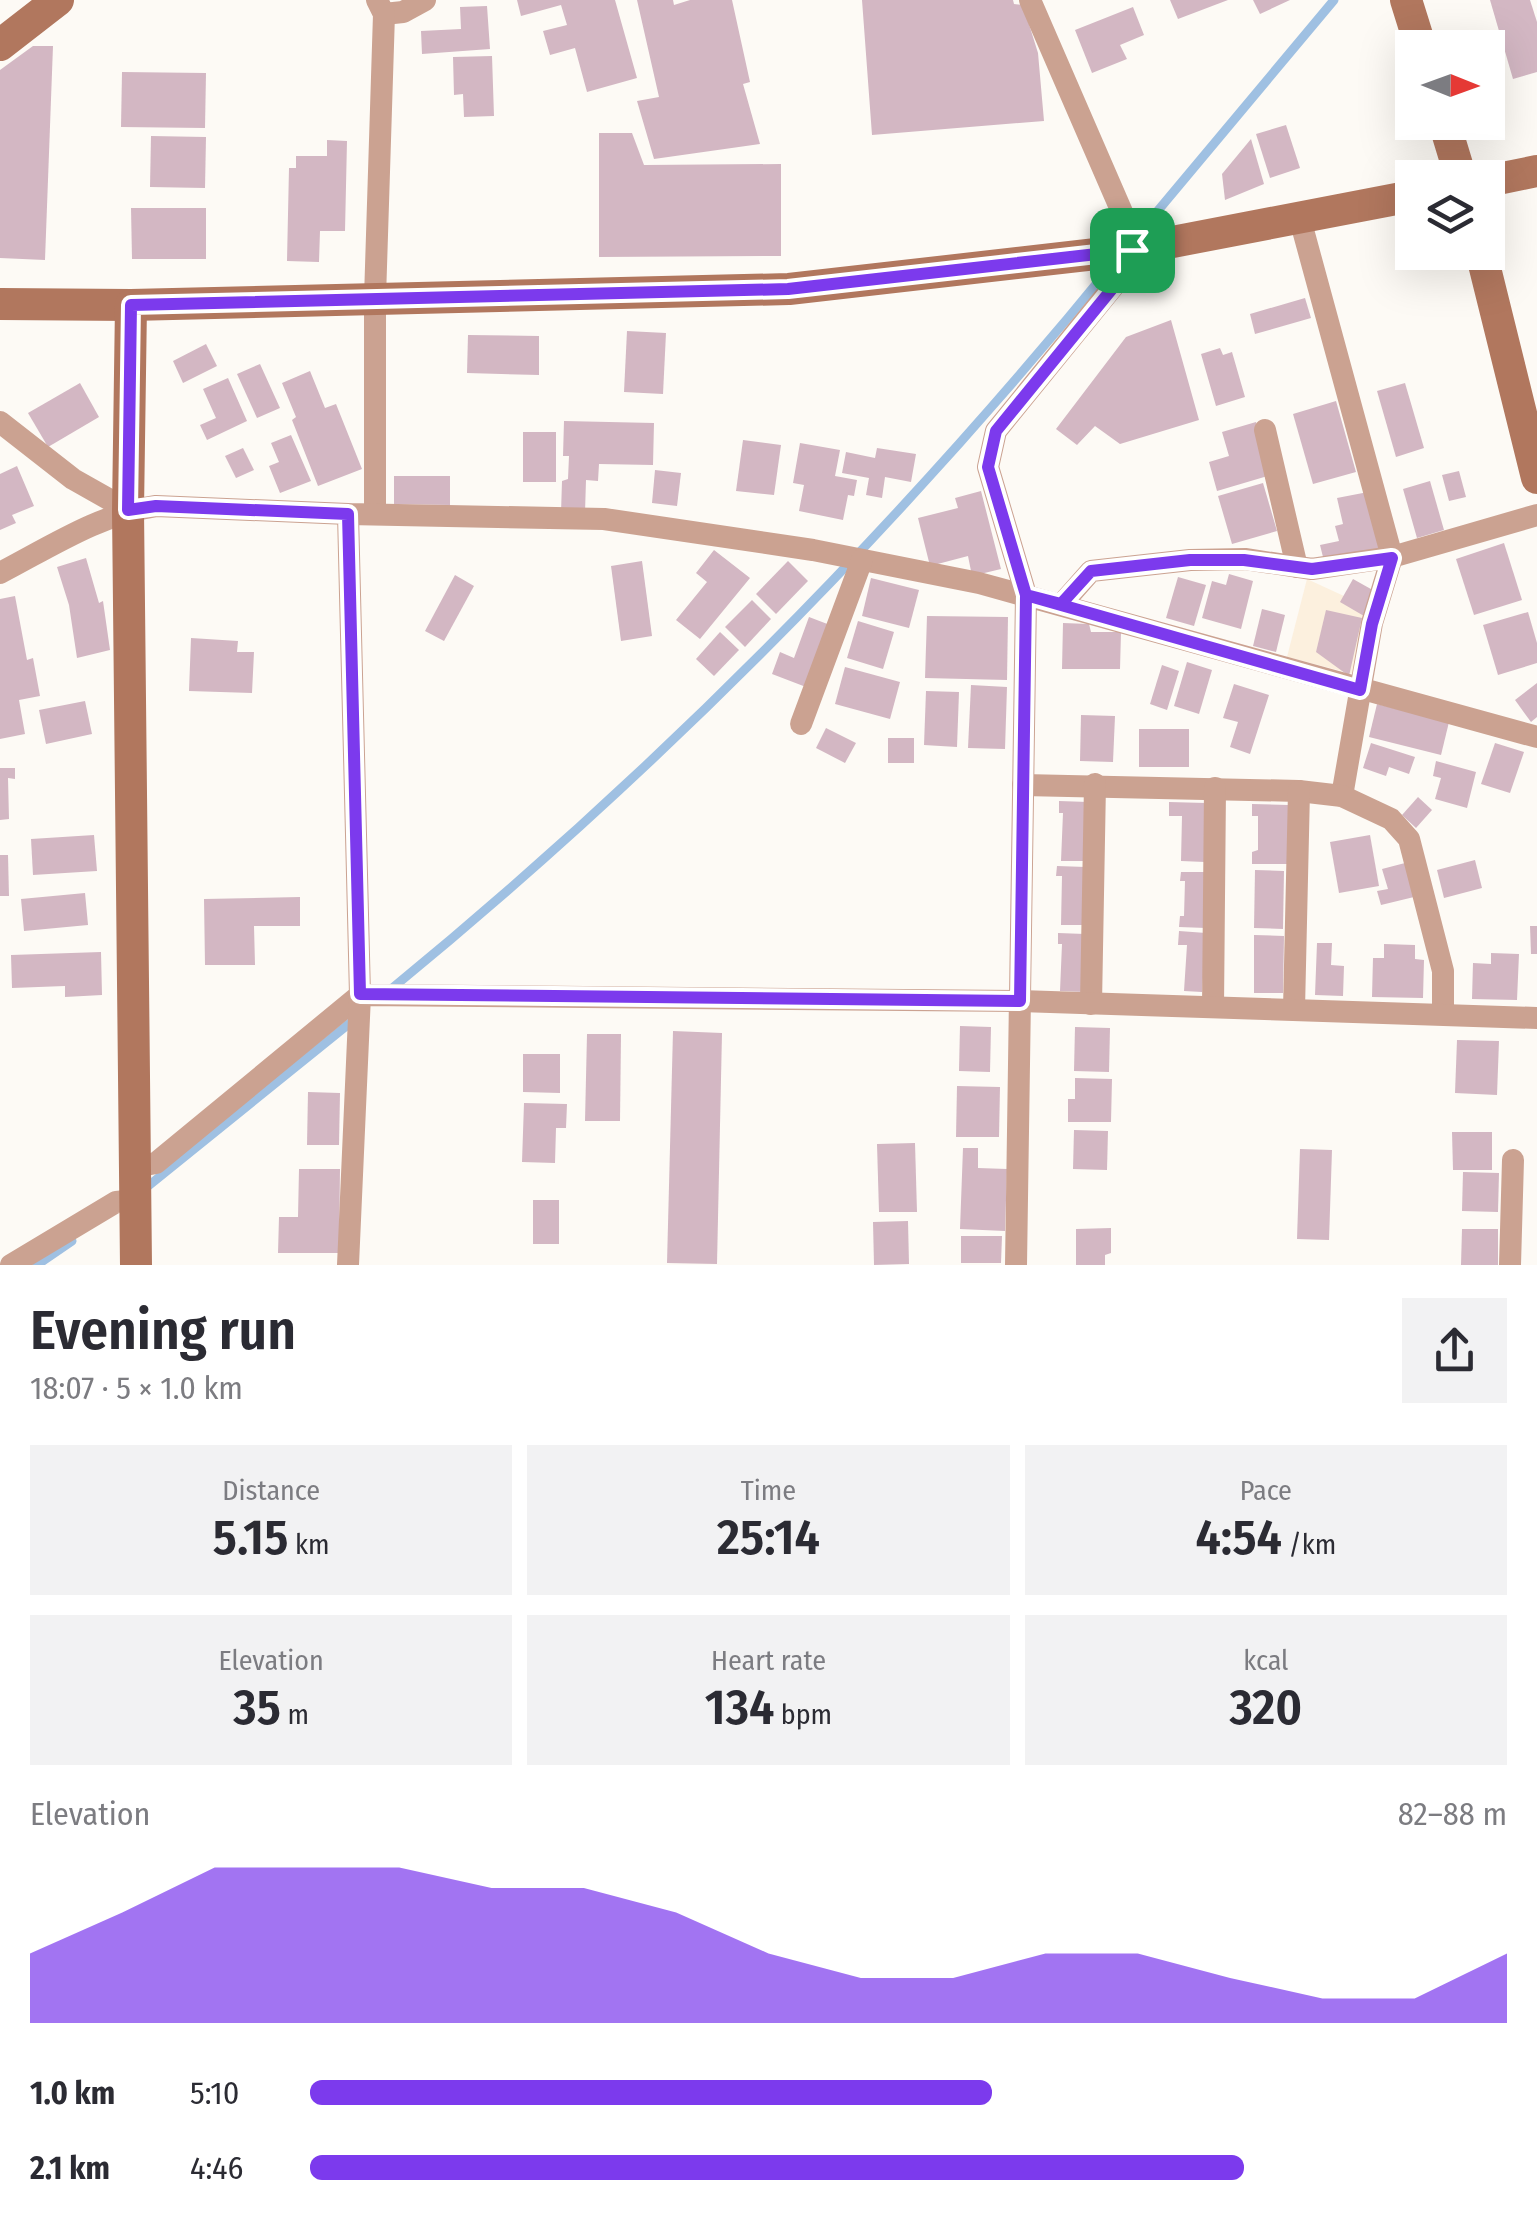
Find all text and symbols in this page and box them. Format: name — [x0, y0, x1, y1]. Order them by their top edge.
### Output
north arrow — [1395, 30, 1505, 140]
map controls — [1395, 30, 1505, 270]
button: layers — [1395, 160, 1505, 270]
pin — [1090, 208, 1175, 293]
icon: arrive — [1105, 223, 1160, 278]
text: Evening run — [30, 1298, 296, 1364]
button: share — [1402, 1298, 1507, 1403]
text: 18:07 · 5 × 1.0 km — [30, 1369, 243, 1407]
text: Distance — [222, 1474, 320, 1507]
text: Time — [741, 1474, 796, 1507]
text: Pace — [1240, 1474, 1292, 1507]
text: 5.15 — [213, 1507, 288, 1567]
text: 25:14 — [717, 1507, 820, 1567]
text: 4:54 — [1195, 1507, 1282, 1567]
text: km — [288, 1528, 329, 1561]
text: /km — [1282, 1528, 1336, 1561]
text: Elevation — [218, 1644, 324, 1677]
text: Heart rate — [711, 1644, 826, 1677]
text: kcal — [1243, 1644, 1289, 1677]
text: 35 — [233, 1677, 281, 1737]
text: 134 — [705, 1677, 774, 1737]
text: 320 — [1229, 1677, 1302, 1737]
text: m — [281, 1698, 309, 1731]
text: bpm — [774, 1698, 832, 1731]
text: Elevation — [30, 1795, 150, 1833]
text: 82–88 m — [1398, 1795, 1507, 1833]
text: 1.0 km — [30, 2074, 115, 2112]
text: 5:10 — [190, 2074, 239, 2112]
text: 2.1 km — [30, 2149, 110, 2187]
text: 4:46 — [190, 2149, 243, 2187]

